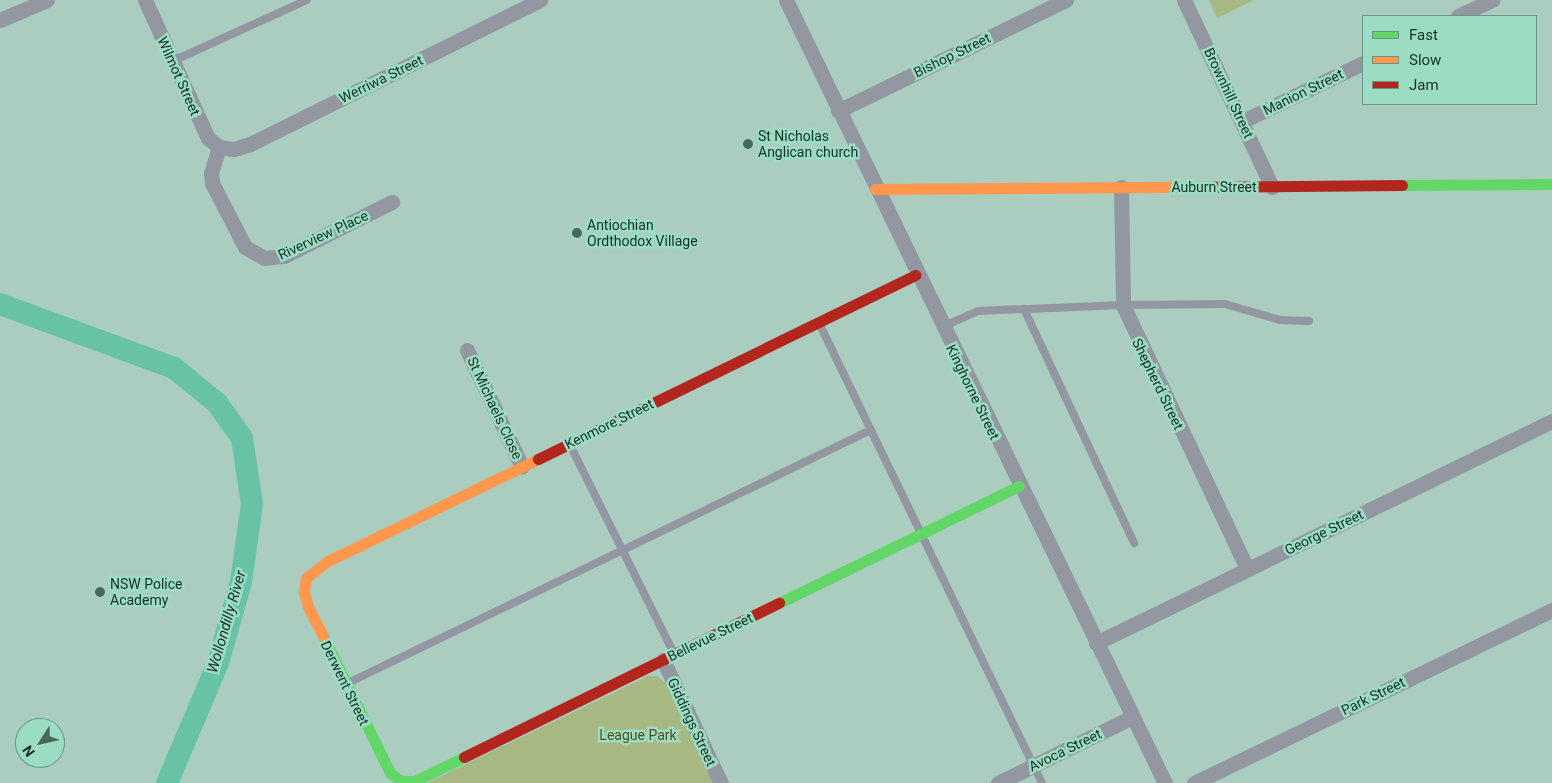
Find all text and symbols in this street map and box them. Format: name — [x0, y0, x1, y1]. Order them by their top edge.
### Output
legend — [1362, 15, 1537, 105]
text: Fast — [1409, 26, 1438, 44]
street label: Bishop Street — [911, 29, 993, 81]
street label: Wilmot Street — [154, 34, 204, 118]
street label: Brownhill Street — [1201, 45, 1257, 141]
street label: Werriwa Street — [336, 51, 426, 107]
text: Slow — [1409, 51, 1441, 69]
street label: Manion Street — [1260, 65, 1346, 119]
text: Jam — [1409, 76, 1439, 94]
place label: St Nicholas Anglican church — [758, 128, 858, 160]
marker: St Nicholas Anglican church — [742, 138, 754, 150]
street label: Auburn Street — [1171, 179, 1257, 195]
street label: Riverview Place — [275, 207, 371, 263]
place label: Antiochian Ordthodox Village — [587, 217, 698, 250]
marker: Antiochian Ordthodox Village — [571, 227, 583, 239]
street label: Shepherd Street — [1129, 336, 1187, 432]
street label: Kinghorne Street — [943, 342, 1003, 442]
street label: St Michaels Close — [464, 354, 526, 462]
street label: Kenmore Street — [562, 395, 656, 453]
street label: George Street — [1282, 506, 1366, 558]
water label: Wollondilly River — [204, 569, 250, 675]
place label: NSW Police Academy — [110, 576, 182, 608]
marker: NSW Police Academy — [94, 586, 106, 598]
street label: Bellevue Street — [665, 609, 755, 665]
street label: Derwent Street — [317, 638, 373, 728]
street label: Park Street — [1338, 673, 1408, 719]
street label: Giddings Street — [664, 675, 720, 769]
north arrow — [15, 718, 65, 768]
street label: Avoca Street — [1026, 725, 1104, 775]
park label: League Park — [599, 727, 677, 743]
text: N — [19, 742, 38, 760]

